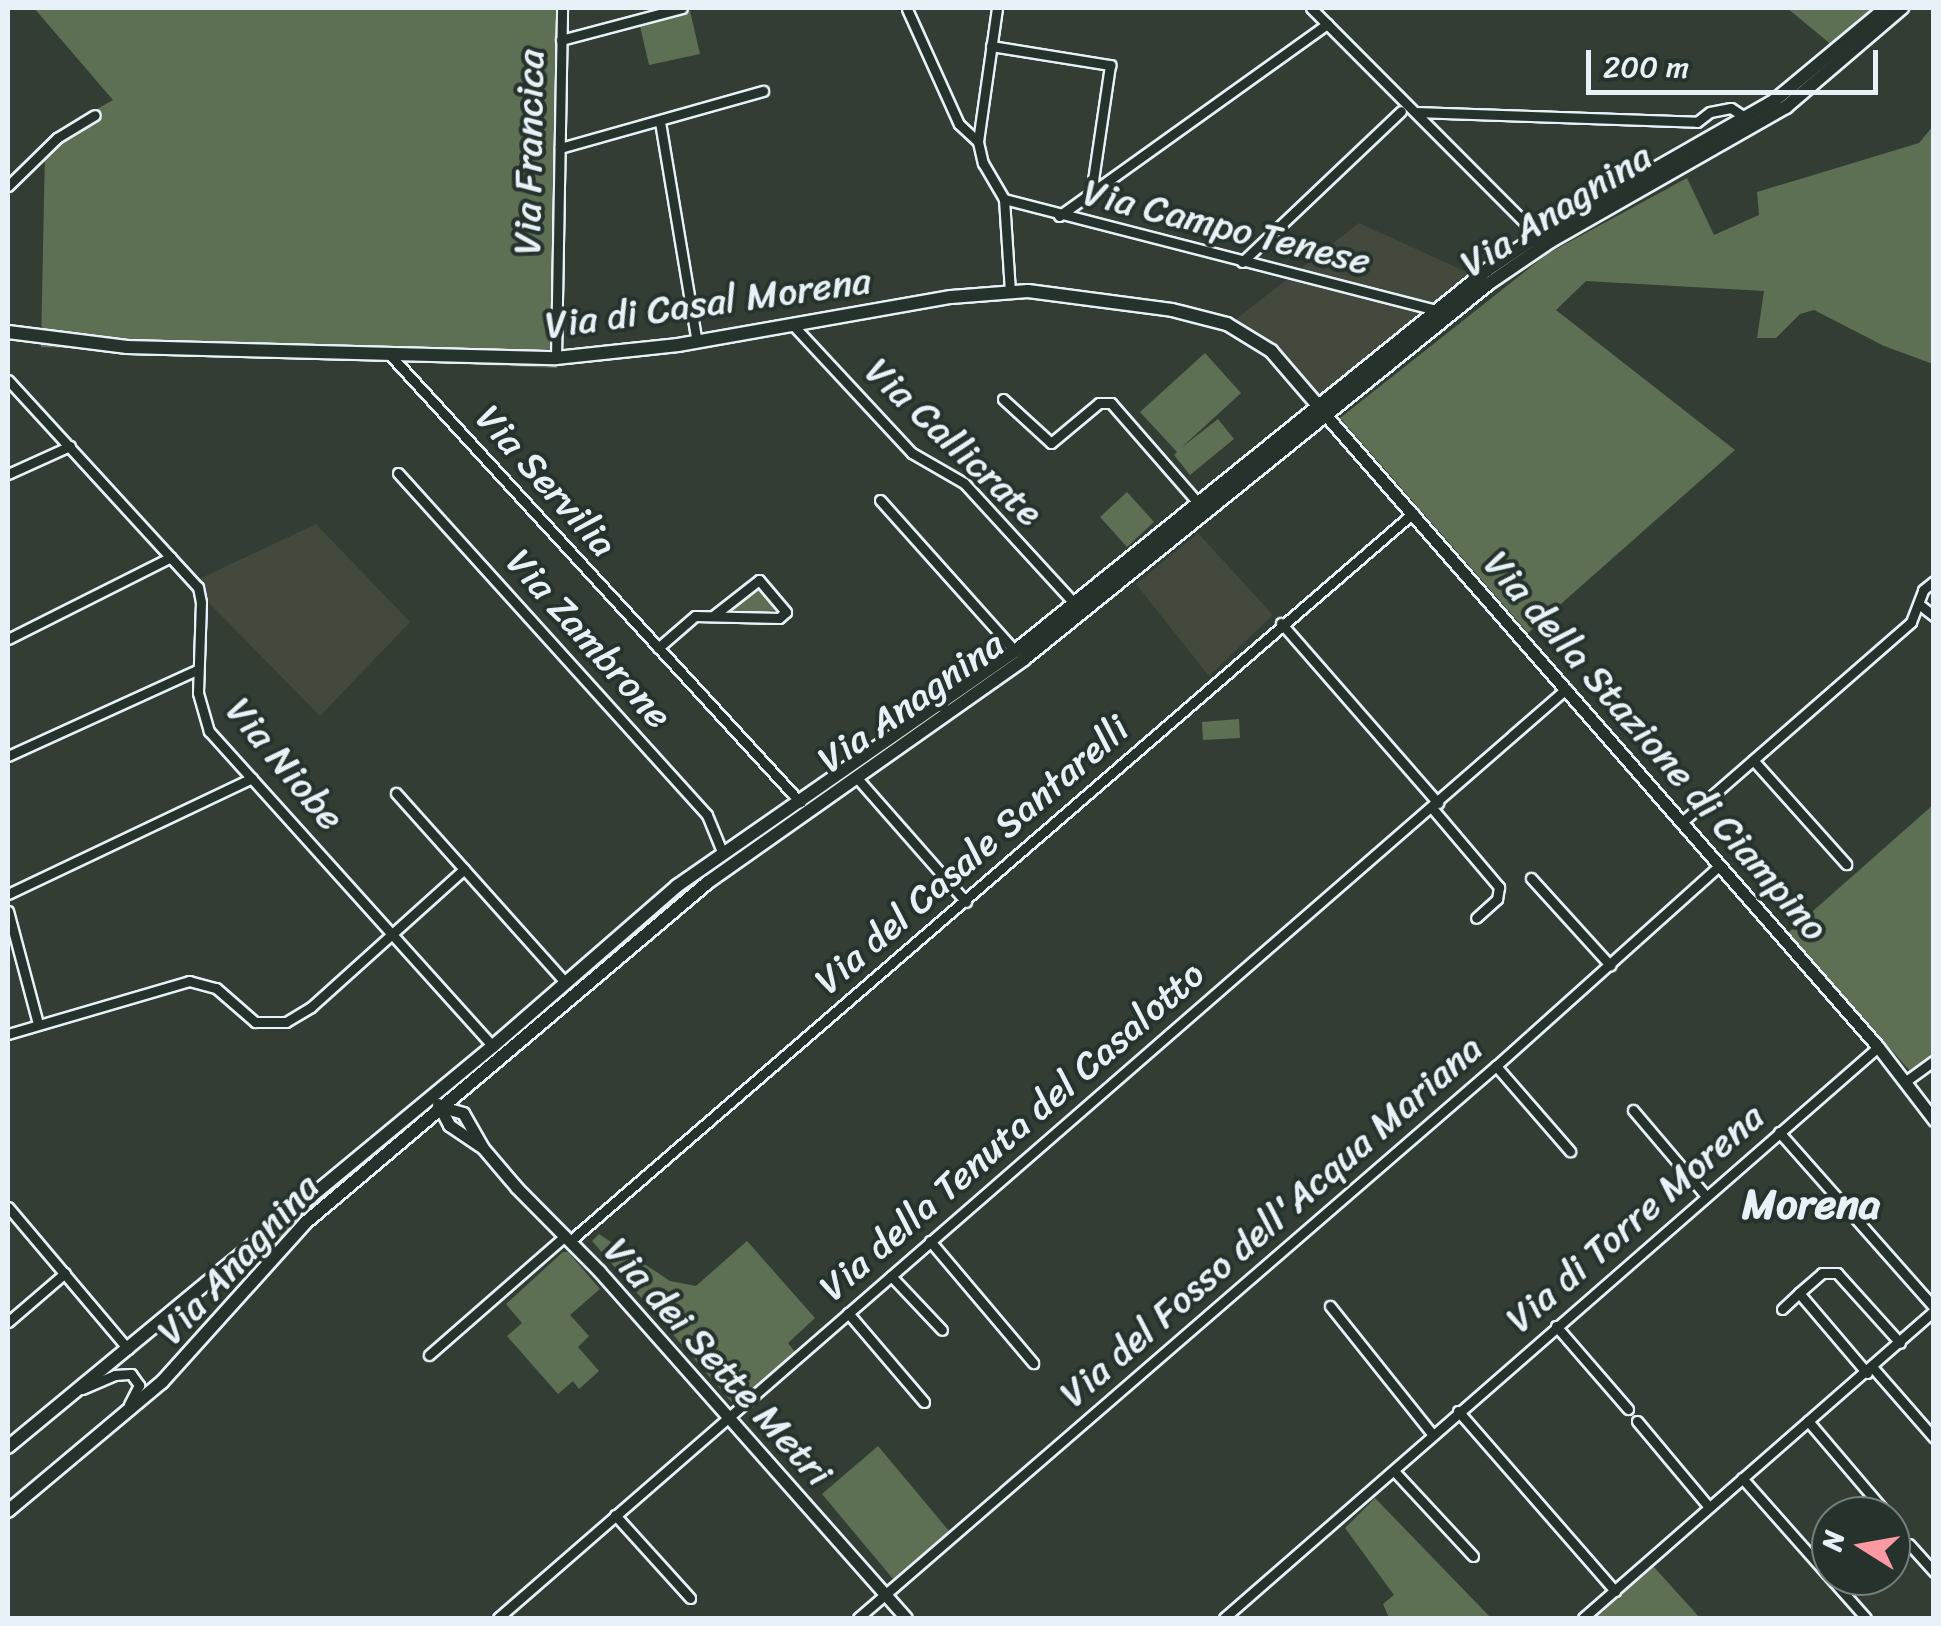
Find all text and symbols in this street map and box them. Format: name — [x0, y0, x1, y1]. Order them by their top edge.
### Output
scale bar — [1591, 30, 1884, 92]
text: 200 m — [1603, 40, 1689, 94]
street label: Via Francica — [504, 49, 554, 255]
street label: Via Anagnina — [1452, 133, 1660, 287]
street label: Via Campo Tenese — [1078, 169, 1376, 285]
street label: Via di Casal Morena — [543, 258, 873, 348]
street label: Via Callicrate — [856, 348, 1052, 536]
street label: Via Servilia — [466, 395, 626, 567]
street label: Via Zambrone — [497, 540, 681, 738]
street label: Via della Stazione di Ciampino — [1474, 541, 1838, 951]
street label: Via Anagnina — [809, 621, 1013, 783]
street label: Via Niobe — [217, 689, 353, 839]
street label: Via del Casale Santarelli — [804, 705, 1140, 1005]
street label: Via della Tenuta del Casalotto — [810, 951, 1214, 1311]
street label: Via del Fosso dell'Acqua Mariana — [1049, 1024, 1493, 1418]
street label: Via di Torre Morena — [1497, 1094, 1773, 1342]
street label: Via Anagnina — [148, 1164, 328, 1354]
district label: Morena — [1742, 1179, 1880, 1229]
street label: Via dei Sette Metri — [594, 1228, 842, 1496]
north arrow — [1811, 1496, 1911, 1596]
text: N — [1807, 1526, 1859, 1555]

